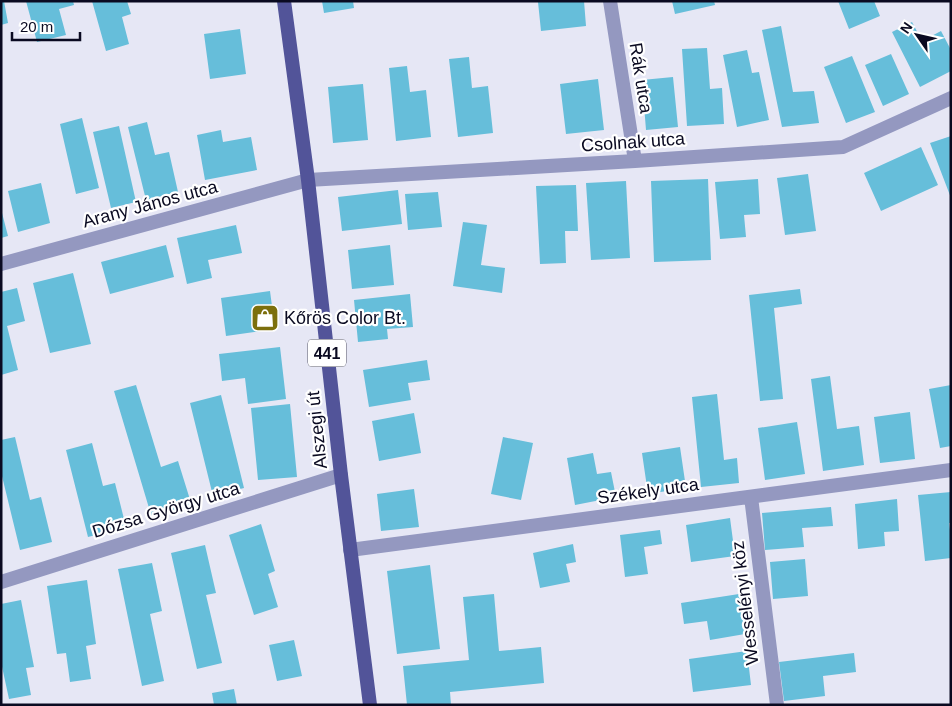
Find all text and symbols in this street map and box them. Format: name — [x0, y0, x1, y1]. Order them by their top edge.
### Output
scale bar — [12, 10, 80, 42]
north arrow — [892, 10, 942, 60]
text: 20 m — [20, 18, 53, 35]
text: N — [897, 19, 916, 36]
street label: Rák utca — [626, 41, 657, 116]
street label: Csolnak utca — [580, 128, 687, 156]
street label: Arany János utca — [80, 176, 221, 232]
shop icon: Kőrös Color Bt. — [250, 303, 280, 333]
place label: Kőrös Color Bt. — [284, 308, 406, 328]
road number: 441 — [308, 339, 346, 366]
street label: Alszegi út — [303, 390, 331, 470]
street label: Székely utca — [596, 474, 701, 508]
street label: Dózsa György utca — [90, 478, 243, 542]
street label: Wesselényi köz — [727, 540, 763, 666]

